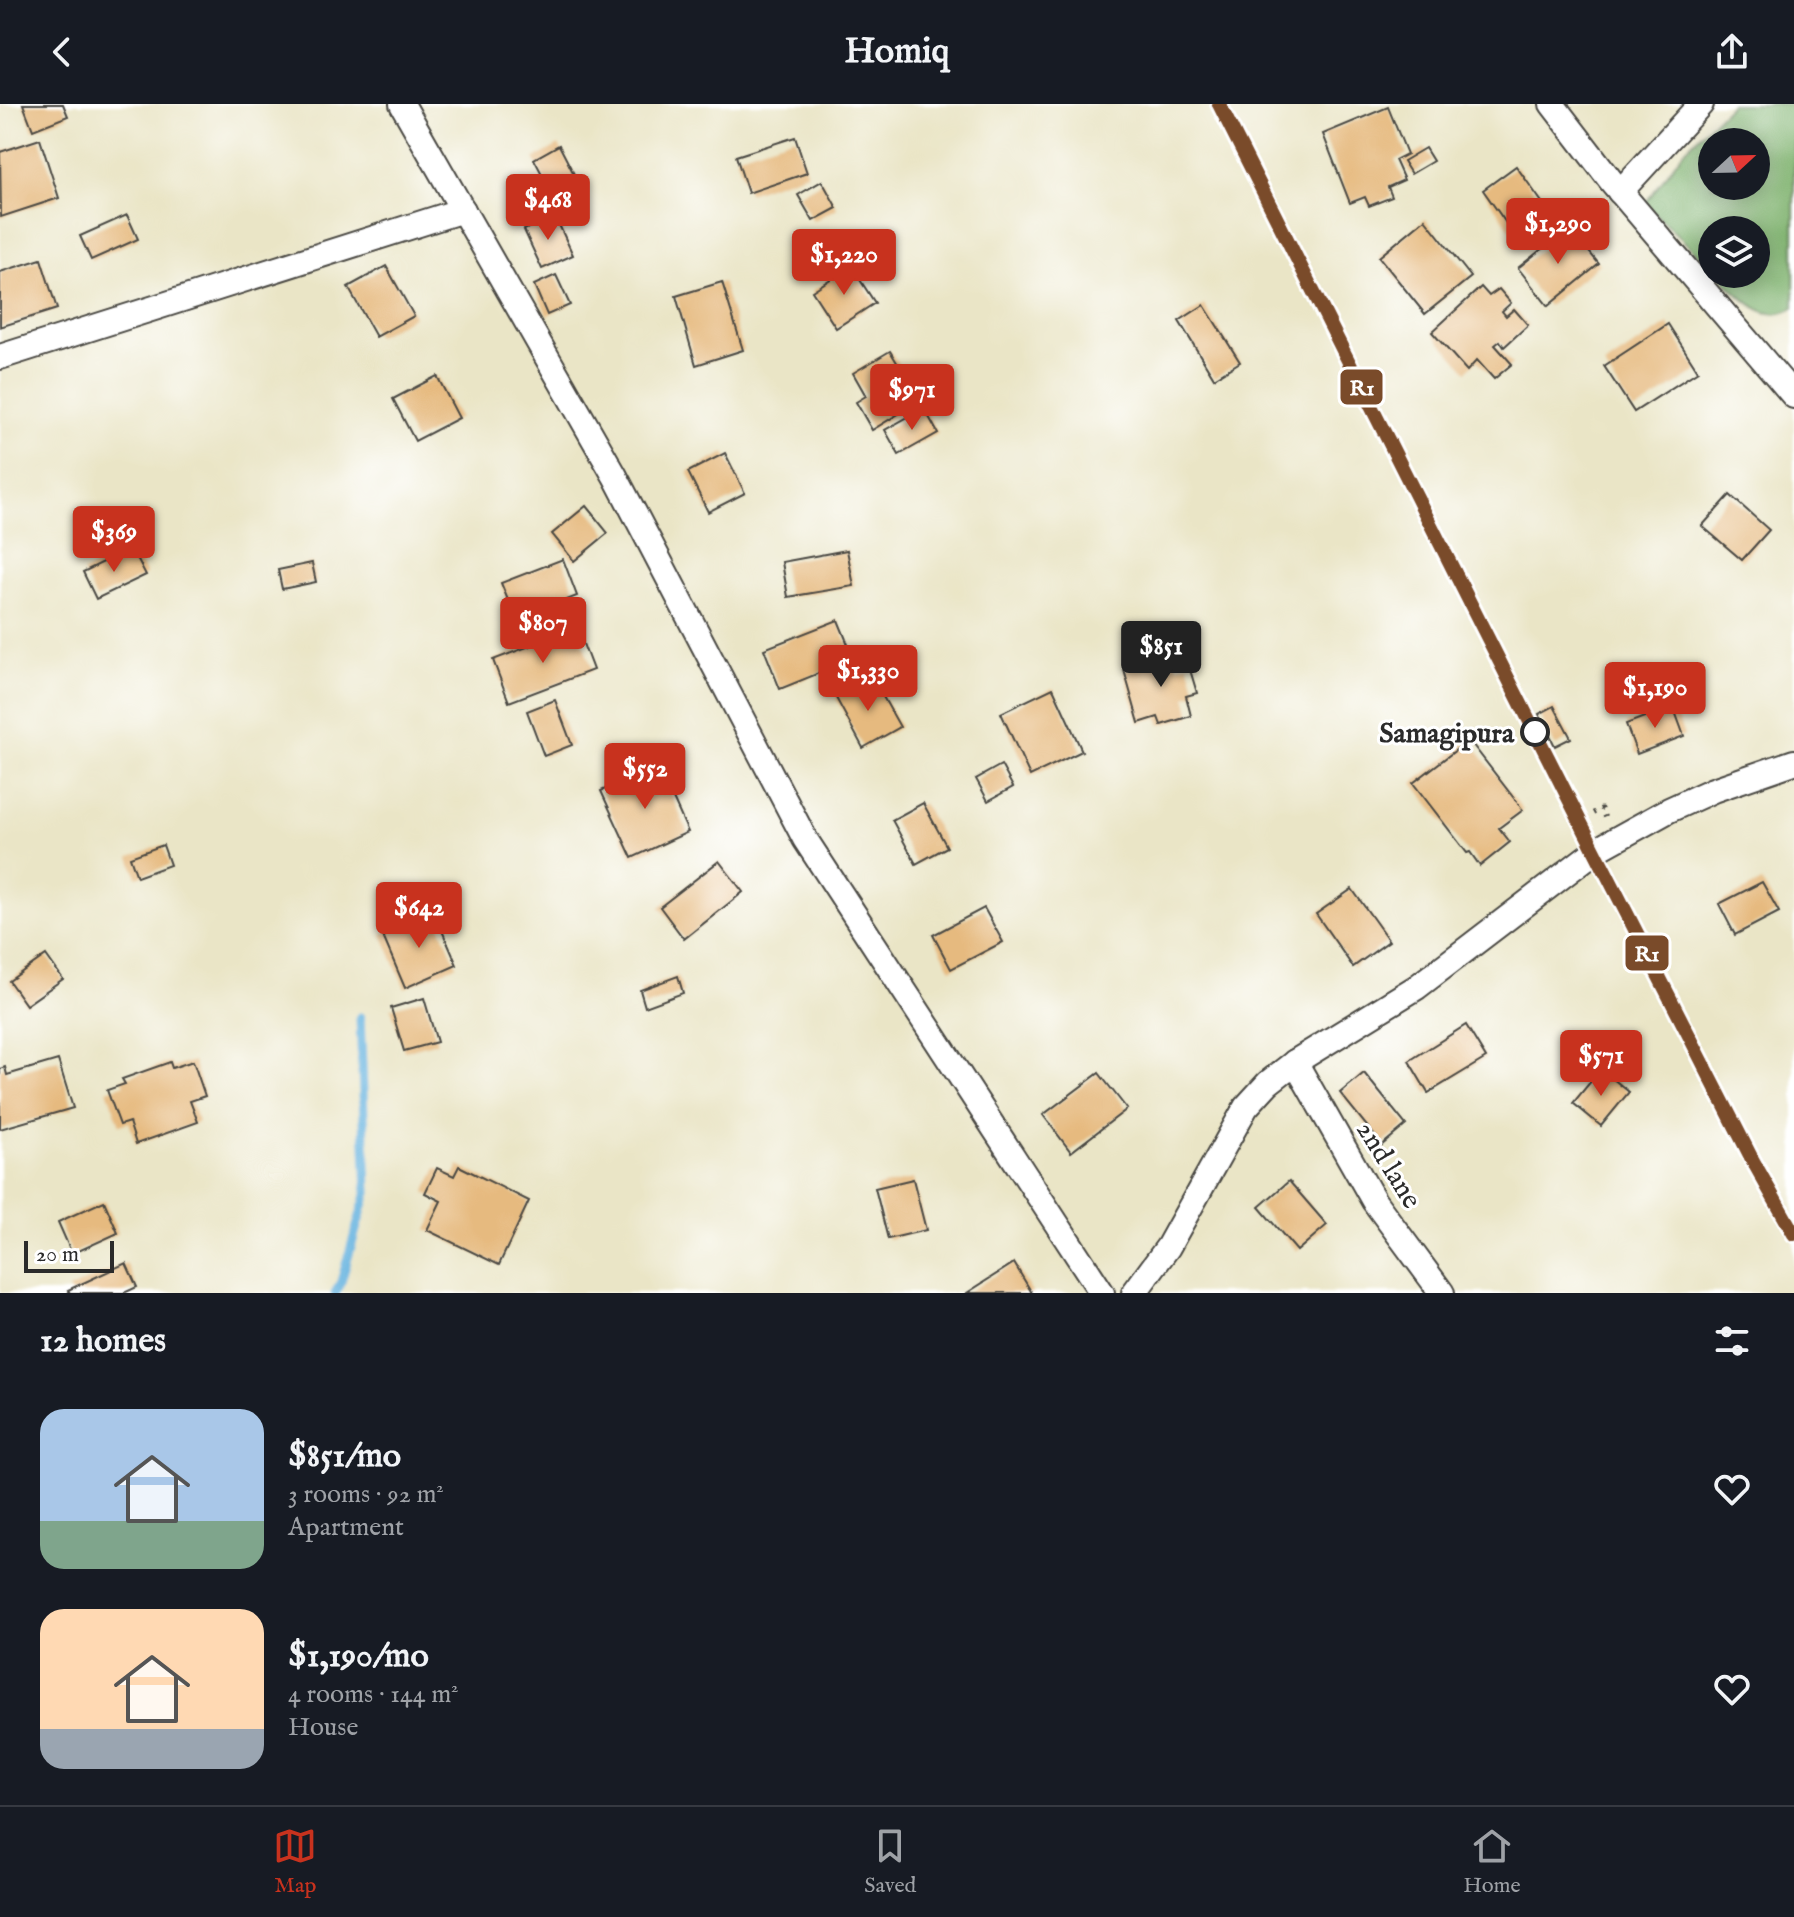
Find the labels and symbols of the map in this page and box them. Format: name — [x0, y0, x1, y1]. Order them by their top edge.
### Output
north arrow — [1698, 128, 1770, 200]
pin: $468 — [501, 174, 595, 242]
pin: $1,290 — [1493, 198, 1623, 266]
pin: $1,220 — [779, 229, 909, 297]
pin: $971 — [865, 364, 959, 432]
line badge: R1 — [1339, 368, 1384, 406]
text: R1 — [1350, 375, 1374, 403]
pin: $369 — [67, 506, 161, 574]
pin: $807 — [496, 597, 590, 665]
pin: $851 — [1114, 621, 1208, 689]
pin: $1,330 — [803, 645, 933, 713]
pin: $1,190 — [1590, 662, 1720, 730]
place label: Samagipura — [1379, 717, 1515, 752]
marker: Samagipura — [1521, 718, 1549, 746]
pin: $552 — [598, 743, 692, 811]
pin: $642 — [372, 882, 466, 950]
line badge: R1 — [1624, 934, 1670, 972]
text: R1 — [1635, 941, 1659, 969]
pin: $571 — [1554, 1030, 1648, 1098]
street label: 2nd lane — [1347, 1115, 1428, 1216]
scale bar — [24, 1237, 114, 1273]

